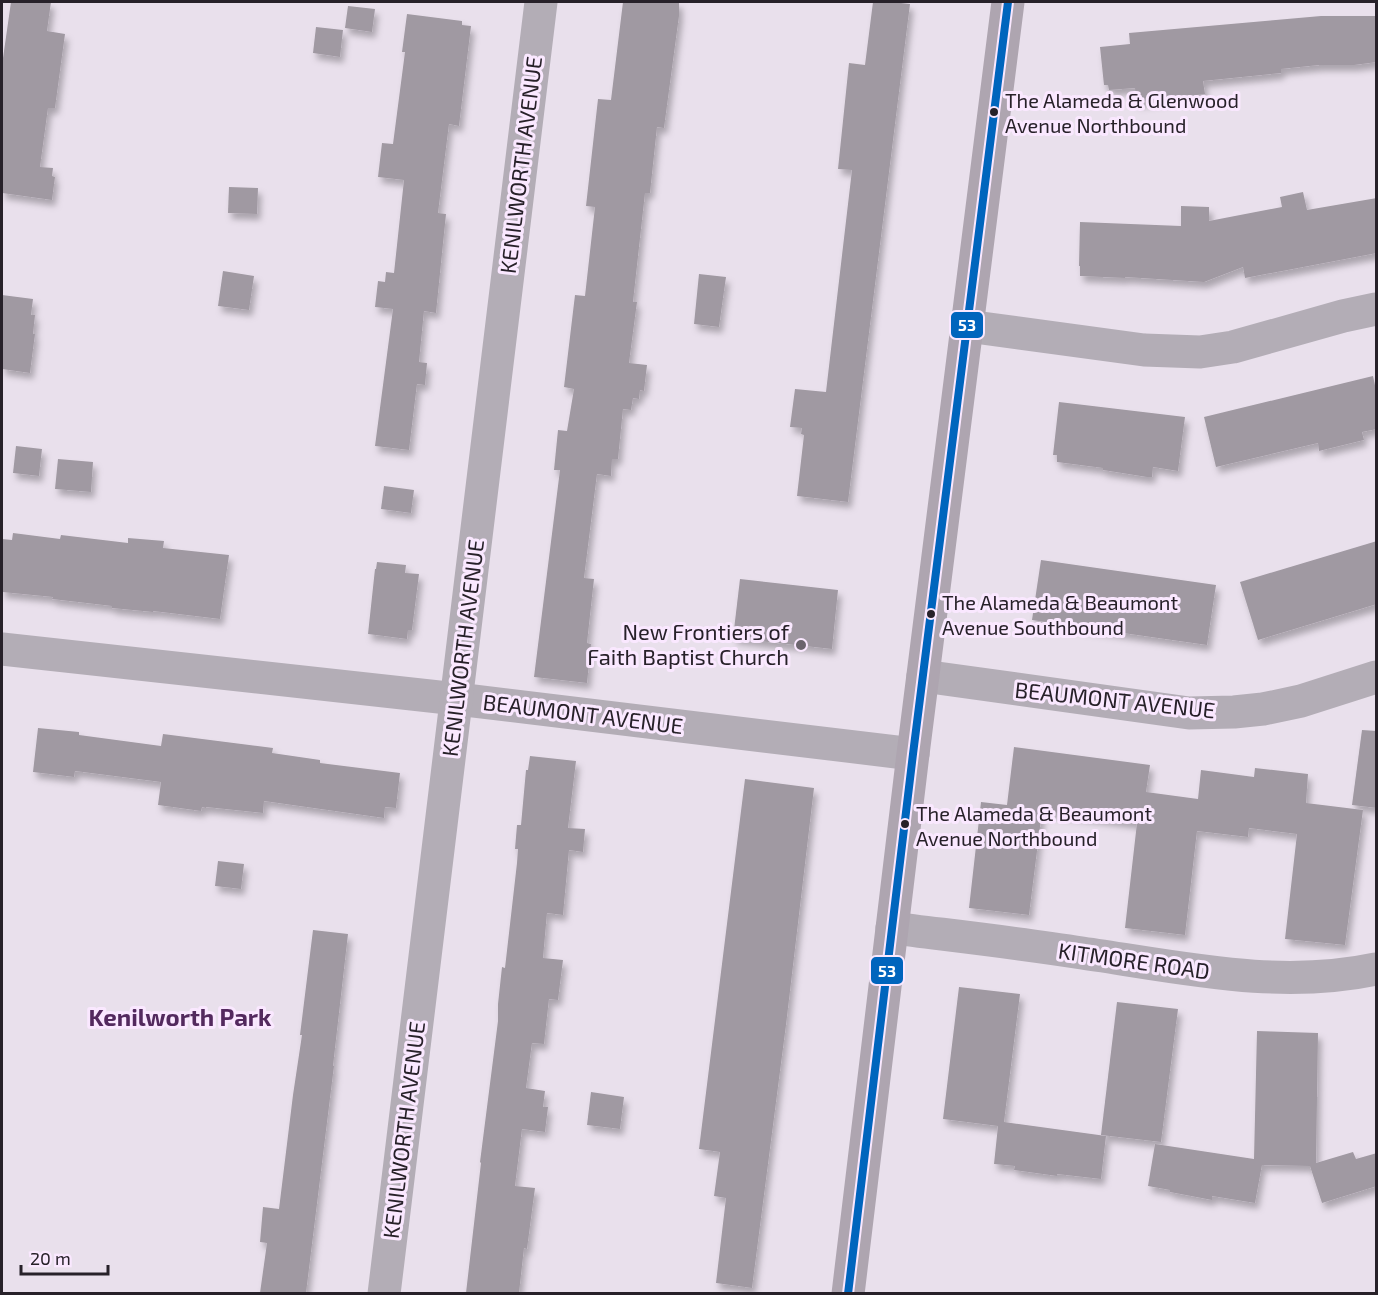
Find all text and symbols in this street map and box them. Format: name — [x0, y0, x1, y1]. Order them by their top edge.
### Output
street label: KENILWORTH AVENUE — [494, 55, 546, 275]
place label: The Alameda & Glenwood Avenue Northbound — [1005, 88, 1239, 137]
marker: The Alameda & Glenwood Avenue Northbound — [988, 106, 1000, 118]
line badge: 53 — [950, 311, 984, 339]
text: 53 — [958, 315, 976, 334]
street label: KENILWORTH AVENUE — [436, 538, 488, 758]
place label: The Alameda & Beaumont Avenue Southbound — [942, 590, 1178, 639]
marker: The Alameda & Beaumont Avenue Southbound — [925, 608, 937, 620]
place label: New Frontiers of Faith Baptist Church — [587, 618, 790, 669]
marker: New Frontiers of Faith Baptist Church — [794, 638, 808, 652]
street label: BEAUMONT AVENUE — [1014, 676, 1217, 722]
street label: BEAUMONT AVENUE — [482, 688, 685, 738]
place label: The Alameda & Beaumont Avenue Northbound — [916, 801, 1152, 850]
marker: The Alameda & Beaumont Avenue Northbound — [899, 818, 911, 830]
street label: KITMORE ROAD — [1057, 936, 1212, 984]
line badge: 53 — [870, 956, 904, 985]
text: 53 — [878, 961, 896, 980]
district label: Kenilworth Park — [88, 1002, 272, 1031]
street label: KENILWORTH AVENUE — [377, 1020, 429, 1240]
scale bar — [21, 1238, 108, 1276]
text: 20 m — [30, 1247, 71, 1269]

